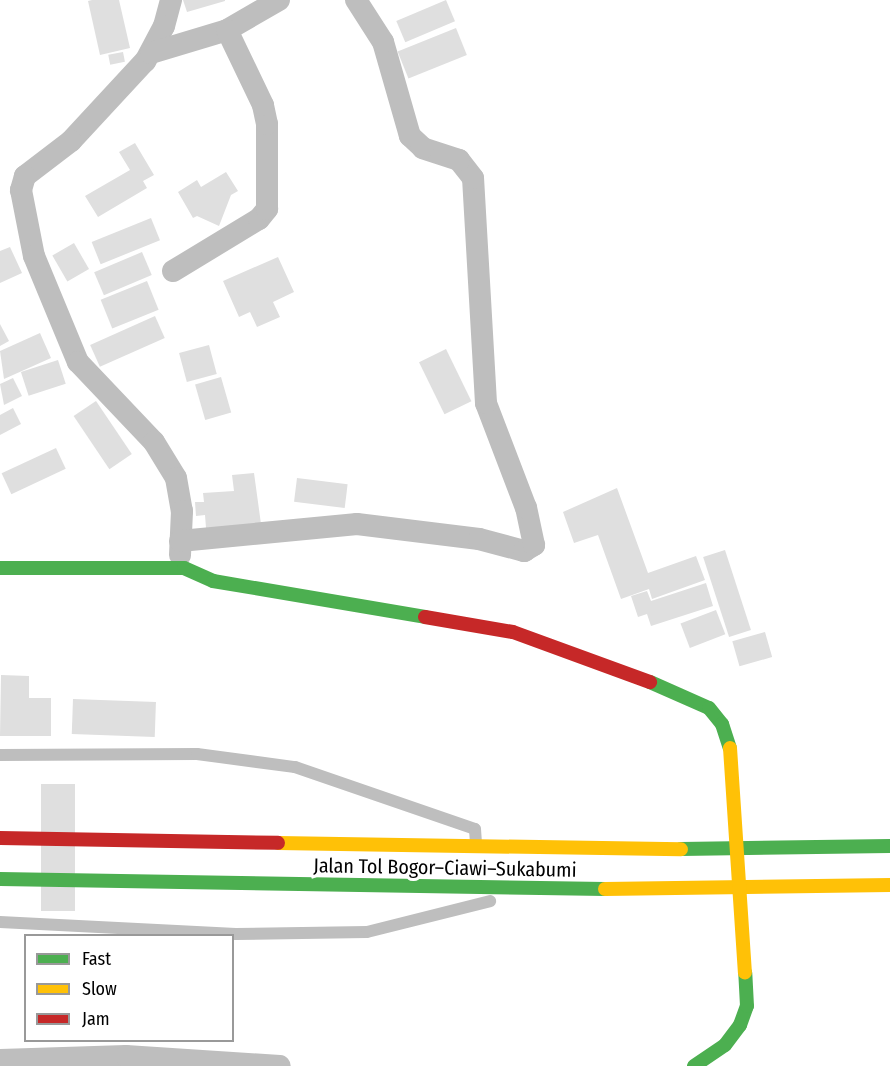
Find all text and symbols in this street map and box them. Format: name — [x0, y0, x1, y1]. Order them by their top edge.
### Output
street label: Jalan Tol Bogor–Ciawi–Sukabumi — [313, 854, 577, 882]
legend — [24, 934, 234, 1042]
text: Fast — [82, 948, 111, 970]
text: Slow — [82, 978, 117, 1000]
text: Jam — [82, 1008, 110, 1030]

